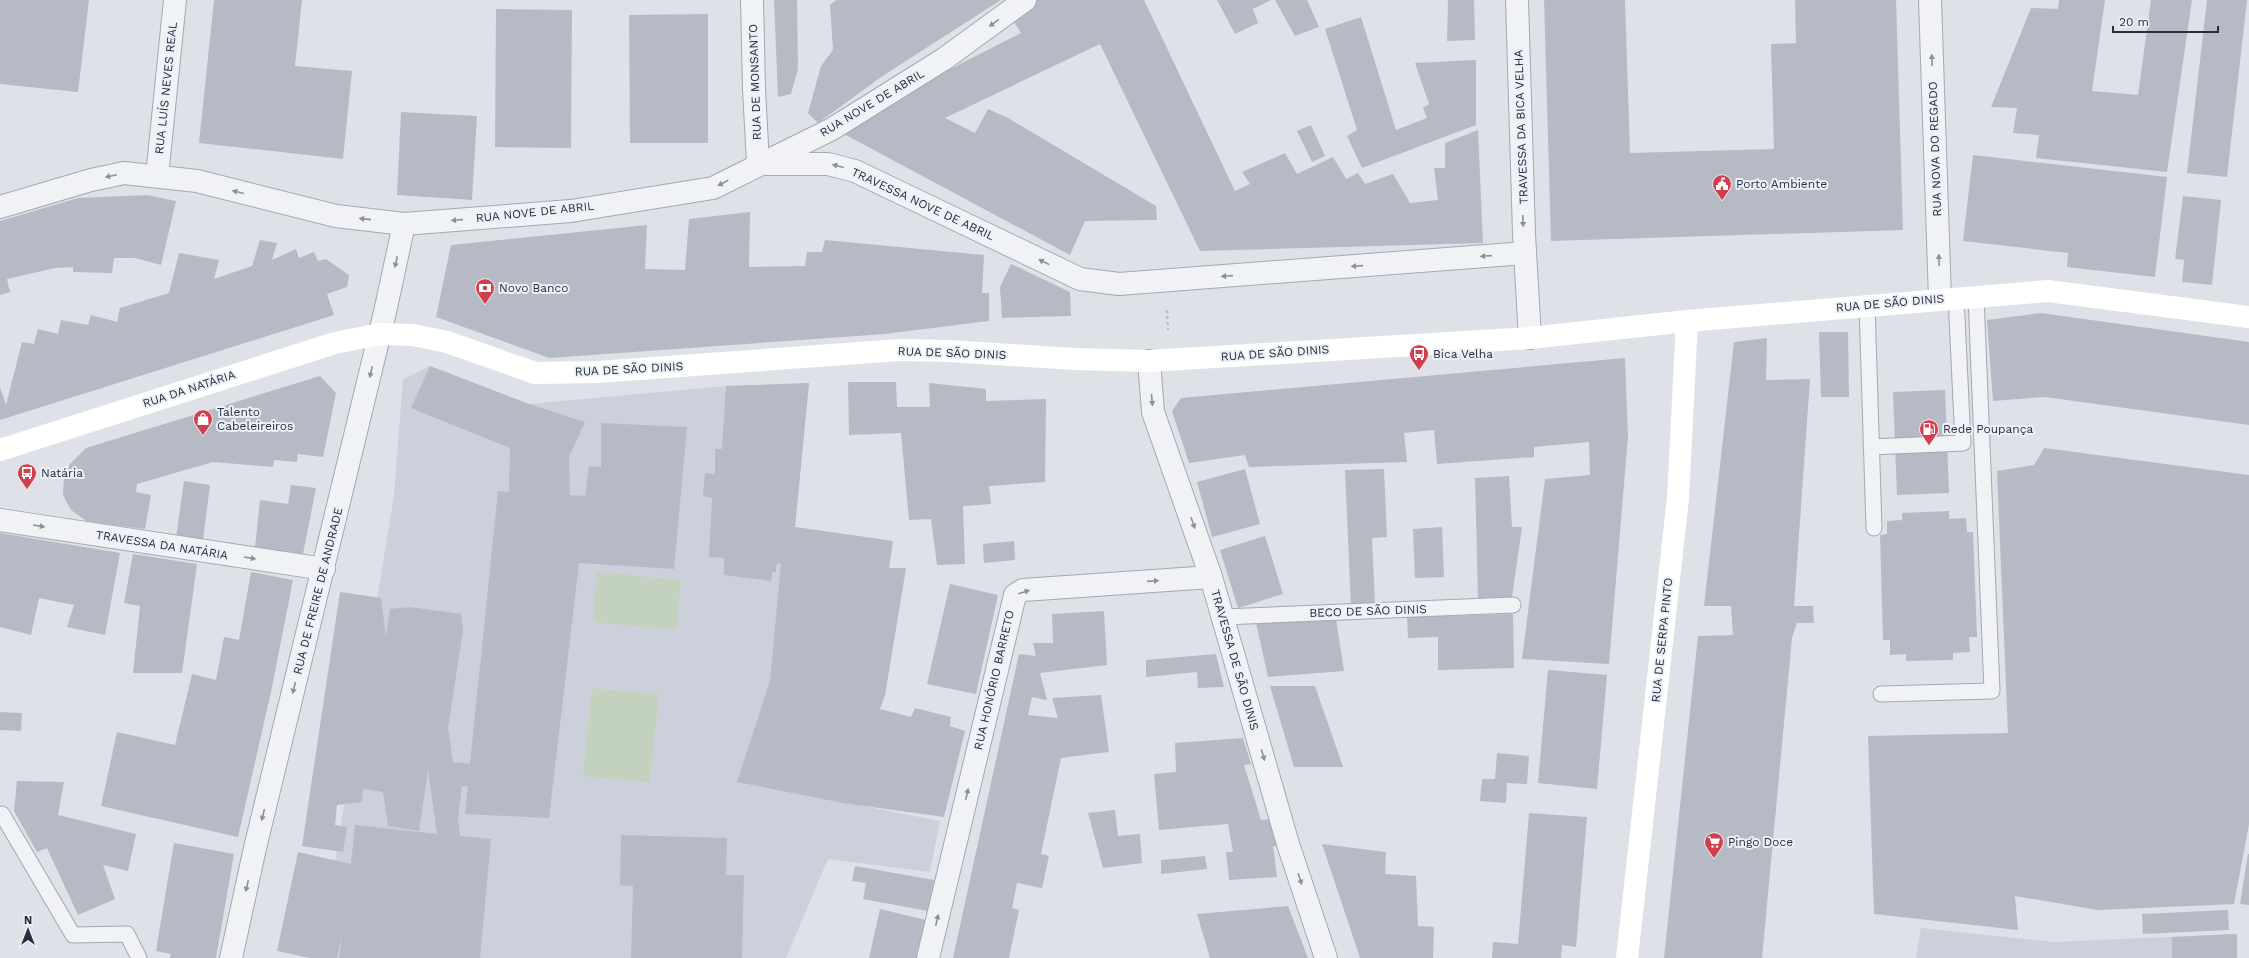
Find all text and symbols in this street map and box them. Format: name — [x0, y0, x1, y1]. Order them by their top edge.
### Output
scale bar — [2113, 8, 2218, 34]
text: 20 m — [2119, 15, 2149, 29]
one-way arrow — [989, 19, 999, 27]
street label: RUA LUÍS NEVES REAL — [152, 21, 180, 155]
street label: RUA DE MONSANTO — [746, 24, 764, 140]
street label: TRAVESSA DA BICA VELHA — [1511, 49, 1531, 205]
one-way arrow — [1929, 53, 1935, 66]
street label: RUA NOVE DE ABRIL — [817, 66, 927, 140]
street label: RUA NOVA DO REGADO — [1926, 81, 1944, 217]
one-way arrow — [832, 163, 844, 169]
street label: TRAVESSA NOVE DE ABRIL — [849, 165, 997, 243]
public building icon: Porto Ambiente — [1711, 173, 1733, 201]
one-way arrow — [104, 174, 117, 180]
place label: Porto Ambiente — [1736, 177, 1827, 191]
one-way arrow — [717, 179, 729, 186]
one-way arrow — [232, 188, 245, 194]
street label: RUA NOVE DE ABRIL — [475, 199, 595, 225]
one-way arrow — [1520, 215, 1527, 227]
one-way arrow — [359, 216, 371, 222]
one-way arrow — [451, 216, 463, 223]
one-way arrow — [1480, 253, 1492, 260]
one-way arrow — [1936, 253, 1942, 266]
one-way arrow — [393, 256, 399, 268]
one-way arrow — [1039, 259, 1050, 265]
one-way arrow — [1351, 263, 1363, 270]
one-way arrow — [1221, 272, 1233, 279]
bank icon: Novo Banco — [474, 277, 496, 305]
place label: Novo Banco — [499, 281, 568, 295]
street label: RUA DE SÃO DINIS — [1835, 291, 1945, 315]
street label: RUA DE SÃO DINIS — [1220, 342, 1330, 364]
bus stop icon: Bica Velha — [1408, 343, 1430, 371]
street label: RUA DE SÃO DINIS — [897, 344, 1007, 362]
place label: Bica Velha — [1433, 347, 1493, 361]
street label: RUA DE SÃO DINIS — [574, 359, 684, 379]
one-way arrow — [368, 365, 374, 378]
street label: RUA DA NATÁRIA — [141, 367, 237, 411]
one-way arrow — [1149, 394, 1156, 406]
place label: Talento Cabeleireiros — [217, 405, 293, 433]
shop icon: Talento Cabeleireiros — [192, 408, 214, 436]
fuel station icon: Rede Poupança — [1918, 418, 1940, 446]
place label: Rede Poupança — [1943, 422, 2034, 436]
bus stop icon: Natária — [16, 462, 38, 490]
place label: Natária — [41, 466, 83, 480]
street label: RUA DE FREIRE DE ANDRADE — [290, 506, 346, 676]
one-way arrow — [1190, 518, 1196, 530]
one-way arrow — [32, 523, 45, 529]
street label: TRAVESSA DA NATÁRIA — [95, 528, 229, 562]
one-way arrow — [244, 555, 256, 561]
street label: RUA DE SERPA PINTO — [1648, 577, 1676, 703]
one-way arrow — [1147, 578, 1159, 585]
street label: TRAVESSA DE SÃO DINIS — [1208, 588, 1262, 732]
one-way arrow — [1018, 589, 1030, 595]
street label: BECO DE SÃO DINIS — [1309, 602, 1427, 620]
street label: RUA HONÓRIO BARRETO — [971, 609, 1017, 751]
one-way arrow — [291, 682, 297, 695]
one-way arrow — [1260, 749, 1266, 761]
one-way arrow — [965, 787, 971, 800]
one-way arrow — [260, 808, 266, 821]
supermarket icon: Pingo Doce — [1703, 831, 1725, 859]
place label: Pingo Doce — [1728, 835, 1793, 849]
one-way arrow — [1297, 874, 1303, 886]
one-way arrow — [243, 880, 249, 892]
north arrow — [8, 910, 48, 950]
text: N — [24, 914, 32, 927]
one-way arrow — [934, 914, 940, 926]

